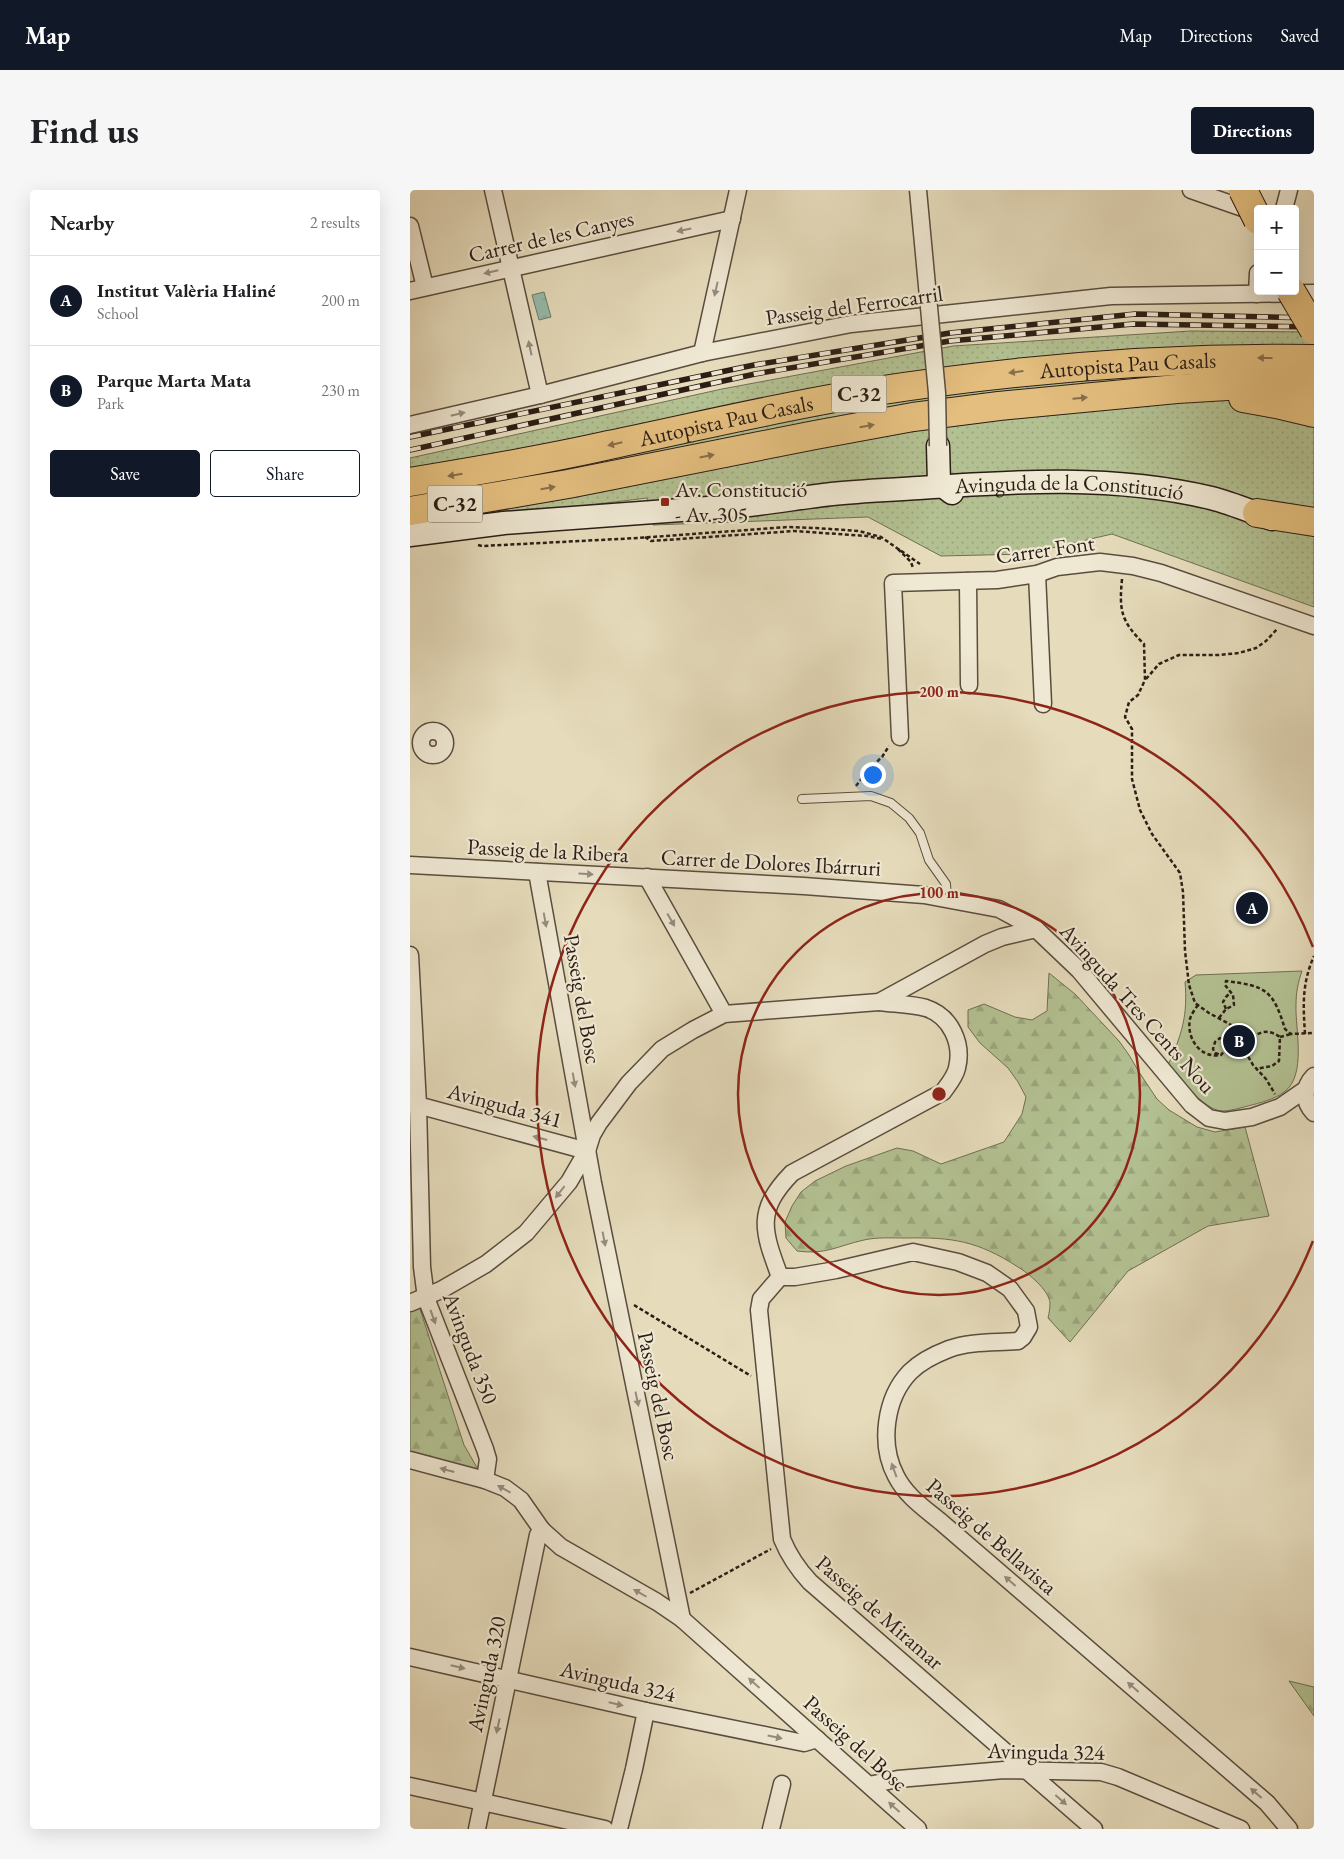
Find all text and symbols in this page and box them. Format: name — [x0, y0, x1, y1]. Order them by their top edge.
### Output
text: Map — [25, 20, 70, 51]
text: Map — [1120, 24, 1152, 47]
text: Directions — [1180, 24, 1252, 47]
text: Saved — [1280, 24, 1319, 47]
button: Directions — [1191, 107, 1314, 154]
text: Find us — [30, 108, 139, 153]
street label: Carrer de les Canyes — [466, 203, 637, 270]
map controls — [1254, 205, 1299, 295]
button: + — [1254, 205, 1299, 250]
text: Nearby — [50, 209, 114, 236]
text: 2 results — [310, 212, 360, 233]
one-way arrow — [676, 226, 692, 234]
button: − — [1254, 250, 1299, 295]
one-way arrow — [484, 268, 499, 276]
text: Institut Valèria Haliné — [97, 278, 276, 303]
street label: Passeig del Ferrocarril — [763, 279, 945, 332]
one-way arrow — [712, 281, 720, 296]
text: A — [60, 290, 72, 311]
text: 200 m — [321, 290, 360, 311]
text: School — [97, 303, 139, 324]
one-way arrow — [525, 339, 533, 355]
street label: Autopista Pau Casals — [1037, 346, 1216, 386]
one-way arrow — [1257, 354, 1273, 362]
text: Parque Marta Mata — [97, 368, 251, 393]
one-way arrow — [1007, 368, 1023, 376]
road number: C-32 — [832, 375, 886, 412]
text: B — [61, 380, 71, 401]
text: 230 m — [321, 380, 360, 401]
street label: Autopista Pau Casals — [635, 388, 816, 453]
text: Park — [97, 393, 124, 414]
one-way arrow — [1072, 394, 1088, 402]
one-way arrow — [450, 410, 465, 418]
one-way arrow — [859, 421, 875, 429]
one-way arrow — [607, 440, 622, 448]
button: Save — [50, 450, 200, 497]
button: Share — [210, 450, 360, 497]
one-way arrow — [699, 452, 715, 460]
street label: Avinguda de la Constitució — [953, 468, 1186, 507]
one-way arrow — [447, 471, 463, 479]
place label: Av. Constitució - Av. 305 — [674, 475, 808, 529]
one-way arrow — [540, 483, 556, 491]
road number: C-32 — [428, 486, 482, 522]
marker: Av. Constitució - Av. 305 — [659, 496, 671, 508]
street label: Carrer Font — [994, 528, 1096, 571]
text: 200 m — [919, 682, 959, 701]
your location — [860, 762, 886, 788]
street label: Passeig de la Ribera — [466, 832, 630, 869]
street label: Carrer de Dolores Ibárruri — [660, 842, 882, 883]
one-way arrow — [578, 871, 594, 879]
text: 100 m — [919, 883, 959, 902]
pin: A — [1236, 889, 1268, 927]
one-way arrow — [542, 912, 550, 928]
one-way arrow — [667, 913, 676, 926]
street label: Avinguda Tres Cents Nou — [1053, 916, 1222, 1100]
street label: Passeig del Bosc — [557, 932, 608, 1066]
pin: B — [1223, 1022, 1255, 1060]
one-way arrow — [571, 1072, 579, 1088]
street label: Avinguda 341 — [443, 1076, 565, 1135]
centre of rings — [930, 1085, 948, 1103]
one-way arrow — [533, 1133, 548, 1141]
one-way arrow — [555, 1185, 566, 1198]
one-way arrow — [601, 1232, 609, 1248]
street label: Avinguda 350 — [436, 1287, 505, 1409]
one-way arrow — [430, 1310, 437, 1325]
street label: Passeig del Bosc — [631, 1329, 686, 1463]
one-way arrow — [633, 1391, 641, 1407]
one-way arrow — [890, 1462, 898, 1477]
one-way arrow — [440, 1466, 455, 1474]
street label: Passeig de Bellavista — [920, 1472, 1063, 1601]
one-way arrow — [496, 1485, 511, 1493]
street label: Passeig de Miramar — [810, 1549, 950, 1676]
one-way arrow — [1004, 1576, 1016, 1587]
one-way arrow — [634, 1588, 647, 1597]
street label: Avinguda 320 — [460, 1613, 513, 1736]
street label: Avinguda 324 — [556, 1654, 679, 1709]
one-way arrow — [450, 1663, 465, 1671]
one-way arrow — [749, 1677, 761, 1689]
one-way arrow — [1127, 1682, 1139, 1693]
street label: Passeig del Bosc — [797, 1689, 914, 1798]
one-way arrow — [608, 1700, 623, 1708]
one-way arrow — [494, 1719, 502, 1734]
one-way arrow — [767, 1734, 783, 1742]
street label: Avinguda 324 — [986, 1736, 1105, 1767]
one-way arrow — [1249, 1788, 1262, 1799]
one-way arrow — [1055, 1794, 1067, 1805]
one-way arrow — [888, 1801, 900, 1813]

